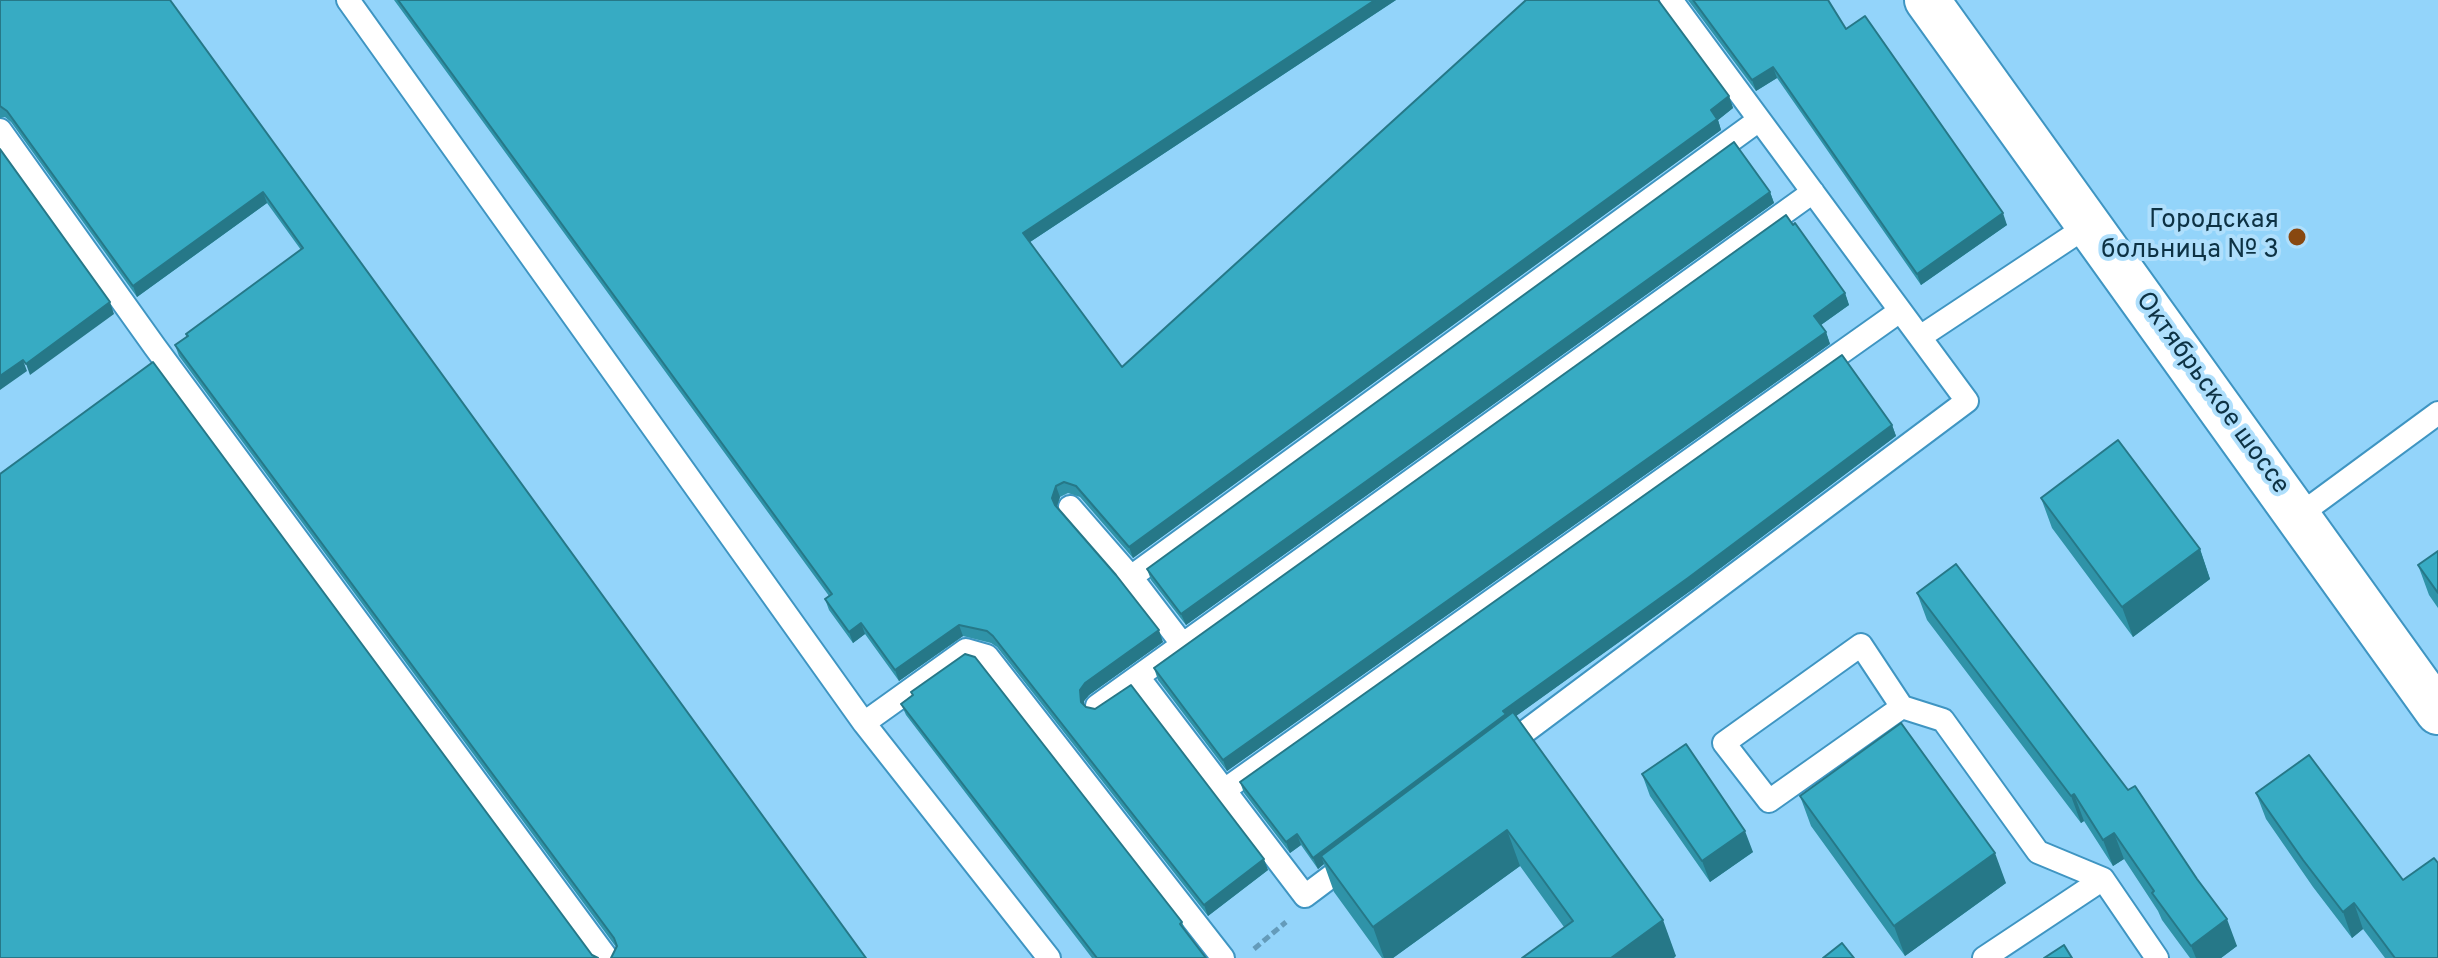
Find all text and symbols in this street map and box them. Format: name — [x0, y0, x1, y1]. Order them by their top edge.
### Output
place label: Городская больница № 3 — [2101, 206, 2279, 268]
marker: Городская больница № 3 — [2286, 226, 2308, 248]
street label: Октябрьское шоссе — [2127, 287, 2295, 501]

